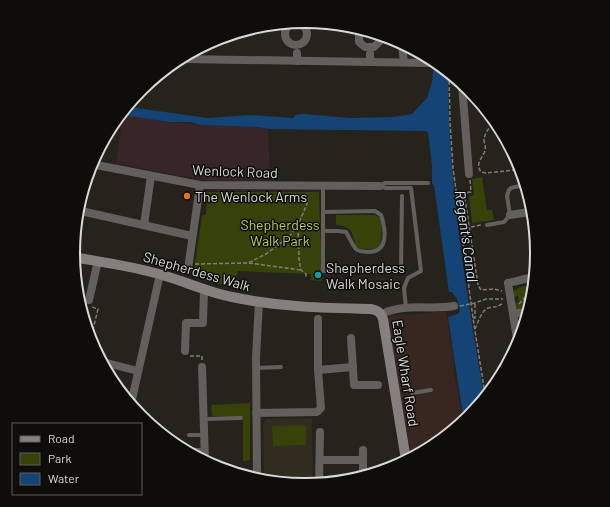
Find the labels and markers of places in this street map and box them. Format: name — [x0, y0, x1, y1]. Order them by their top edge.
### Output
place label: The Wenlock Arms — [195, 188, 307, 205]
marker: The Wenlock Arms — [182, 191, 192, 201]
place label: Shepherdess Walk Mosaic — [326, 259, 405, 292]
marker: Shepherdess Walk Mosaic — [313, 270, 323, 280]

